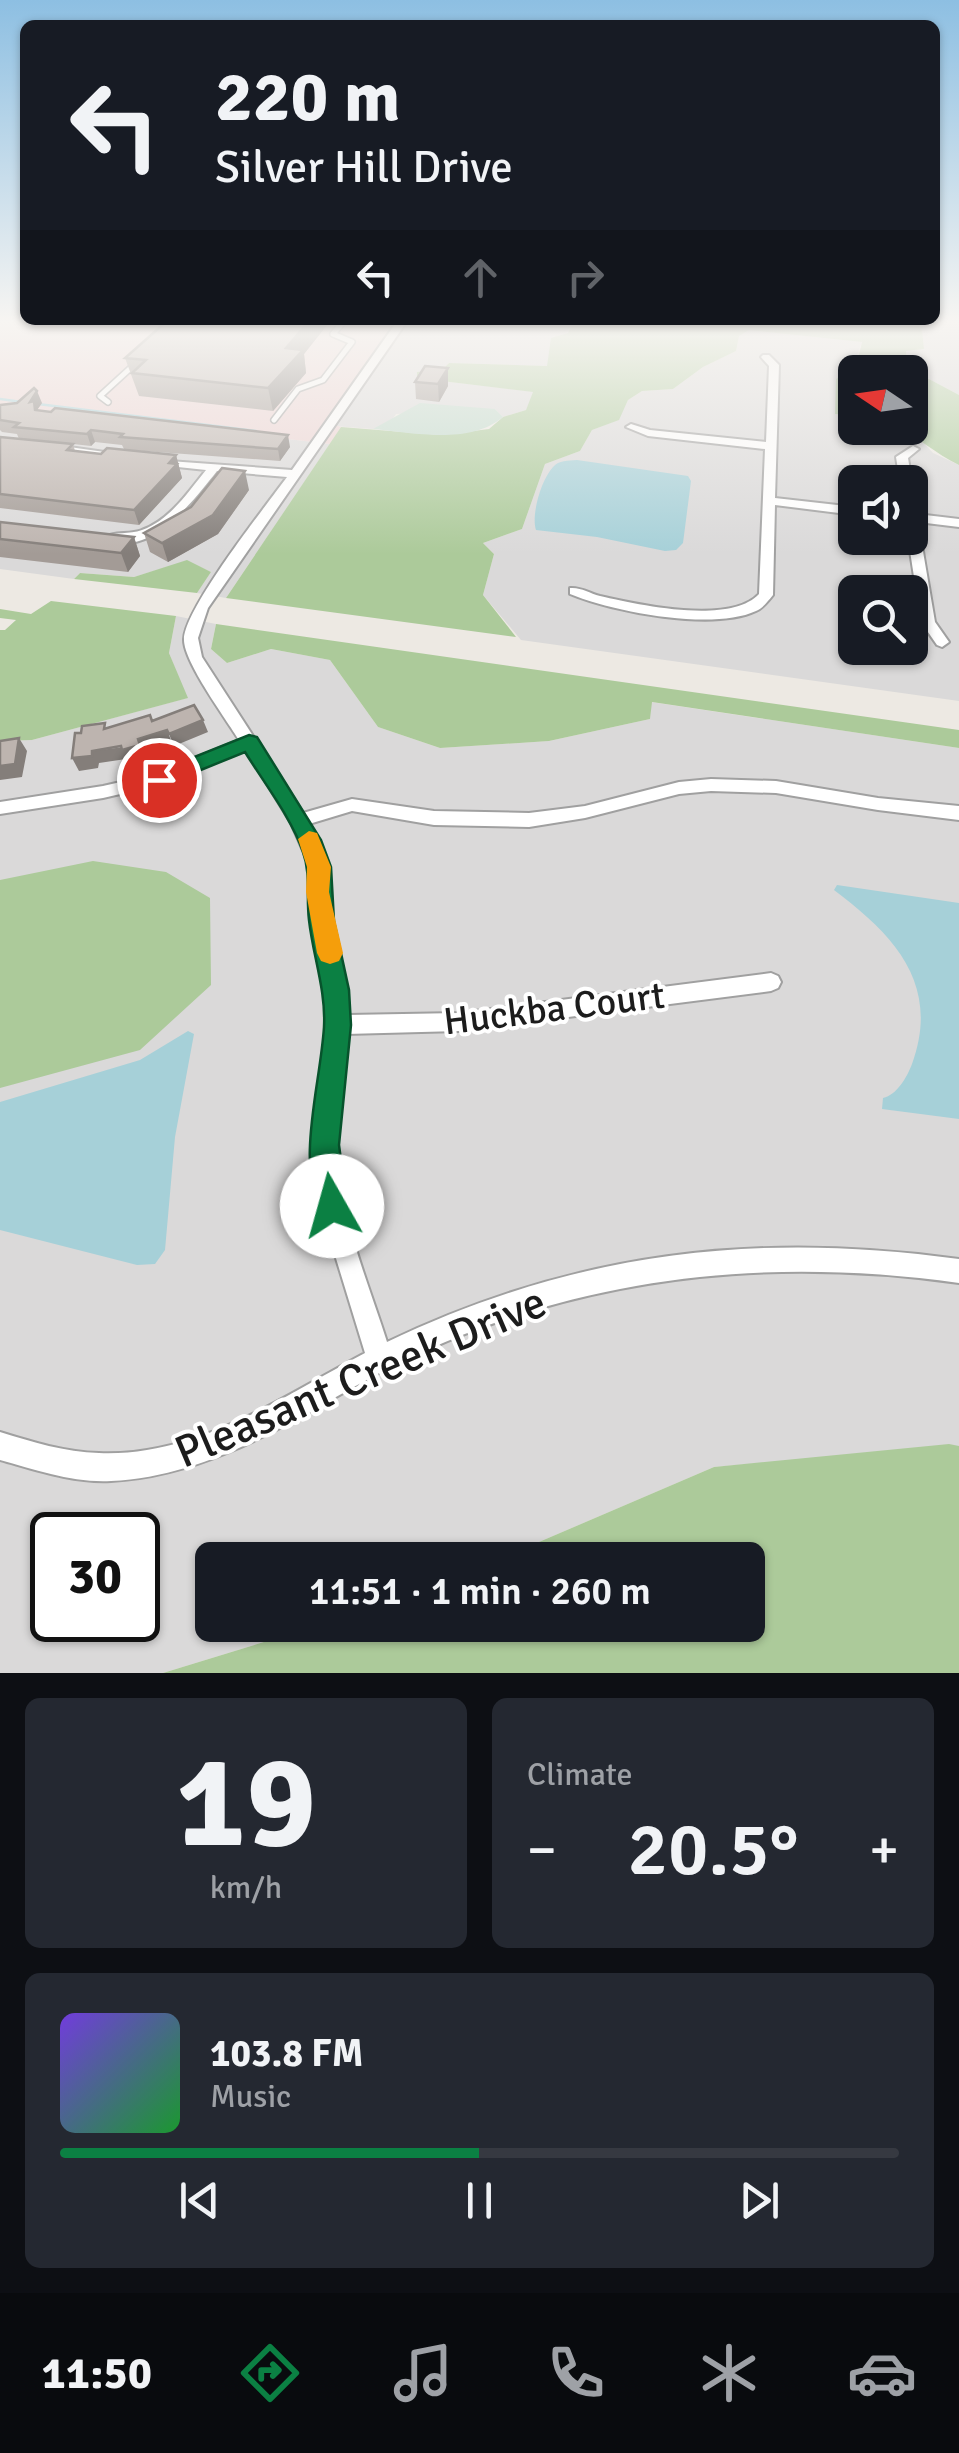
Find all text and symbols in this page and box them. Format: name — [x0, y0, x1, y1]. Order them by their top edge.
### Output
text: 220 m — [215, 54, 400, 140]
icon: left — [50, 60, 180, 190]
text: Silver Hill Drive — [215, 140, 513, 195]
icon: left — [348, 250, 403, 305]
icon: ahead — [453, 250, 508, 305]
icon: right — [558, 250, 613, 305]
north arrow — [838, 355, 928, 445]
map controls — [838, 355, 928, 665]
button: sound — [838, 465, 928, 555]
button: search — [838, 575, 928, 665]
pin — [117, 738, 202, 823]
icon: arrive — [132, 753, 187, 808]
street label: Huckba Court — [441, 972, 667, 1045]
position arrow — [280, 1154, 384, 1258]
street label: Pleasant Creek Drive — [167, 1274, 554, 1480]
speed limit sign: 30 — [30, 1512, 160, 1642]
text: 11:51 · 1 min · 260 m — [309, 1568, 651, 1615]
text: 19 — [176, 1723, 316, 1883]
text: Climate — [527, 1755, 633, 1794]
text: 20.5° — [627, 1803, 799, 1896]
text: − — [527, 1816, 557, 1884]
text: + — [869, 1816, 899, 1884]
text: km/h — [210, 1868, 282, 1907]
text: 103.8 FM — [210, 2030, 363, 2077]
text: Music — [210, 2077, 291, 2116]
icon: previous — [172, 2173, 227, 2228]
icon: pause — [452, 2173, 507, 2228]
icon: next — [732, 2173, 787, 2228]
icon: directions — [235, 2338, 305, 2408]
icon: music — [388, 2338, 458, 2408]
icon: phone — [541, 2338, 611, 2408]
icon: climate — [694, 2338, 764, 2408]
icon: car — [847, 2338, 917, 2408]
text: 11:50 — [42, 2346, 152, 2401]

